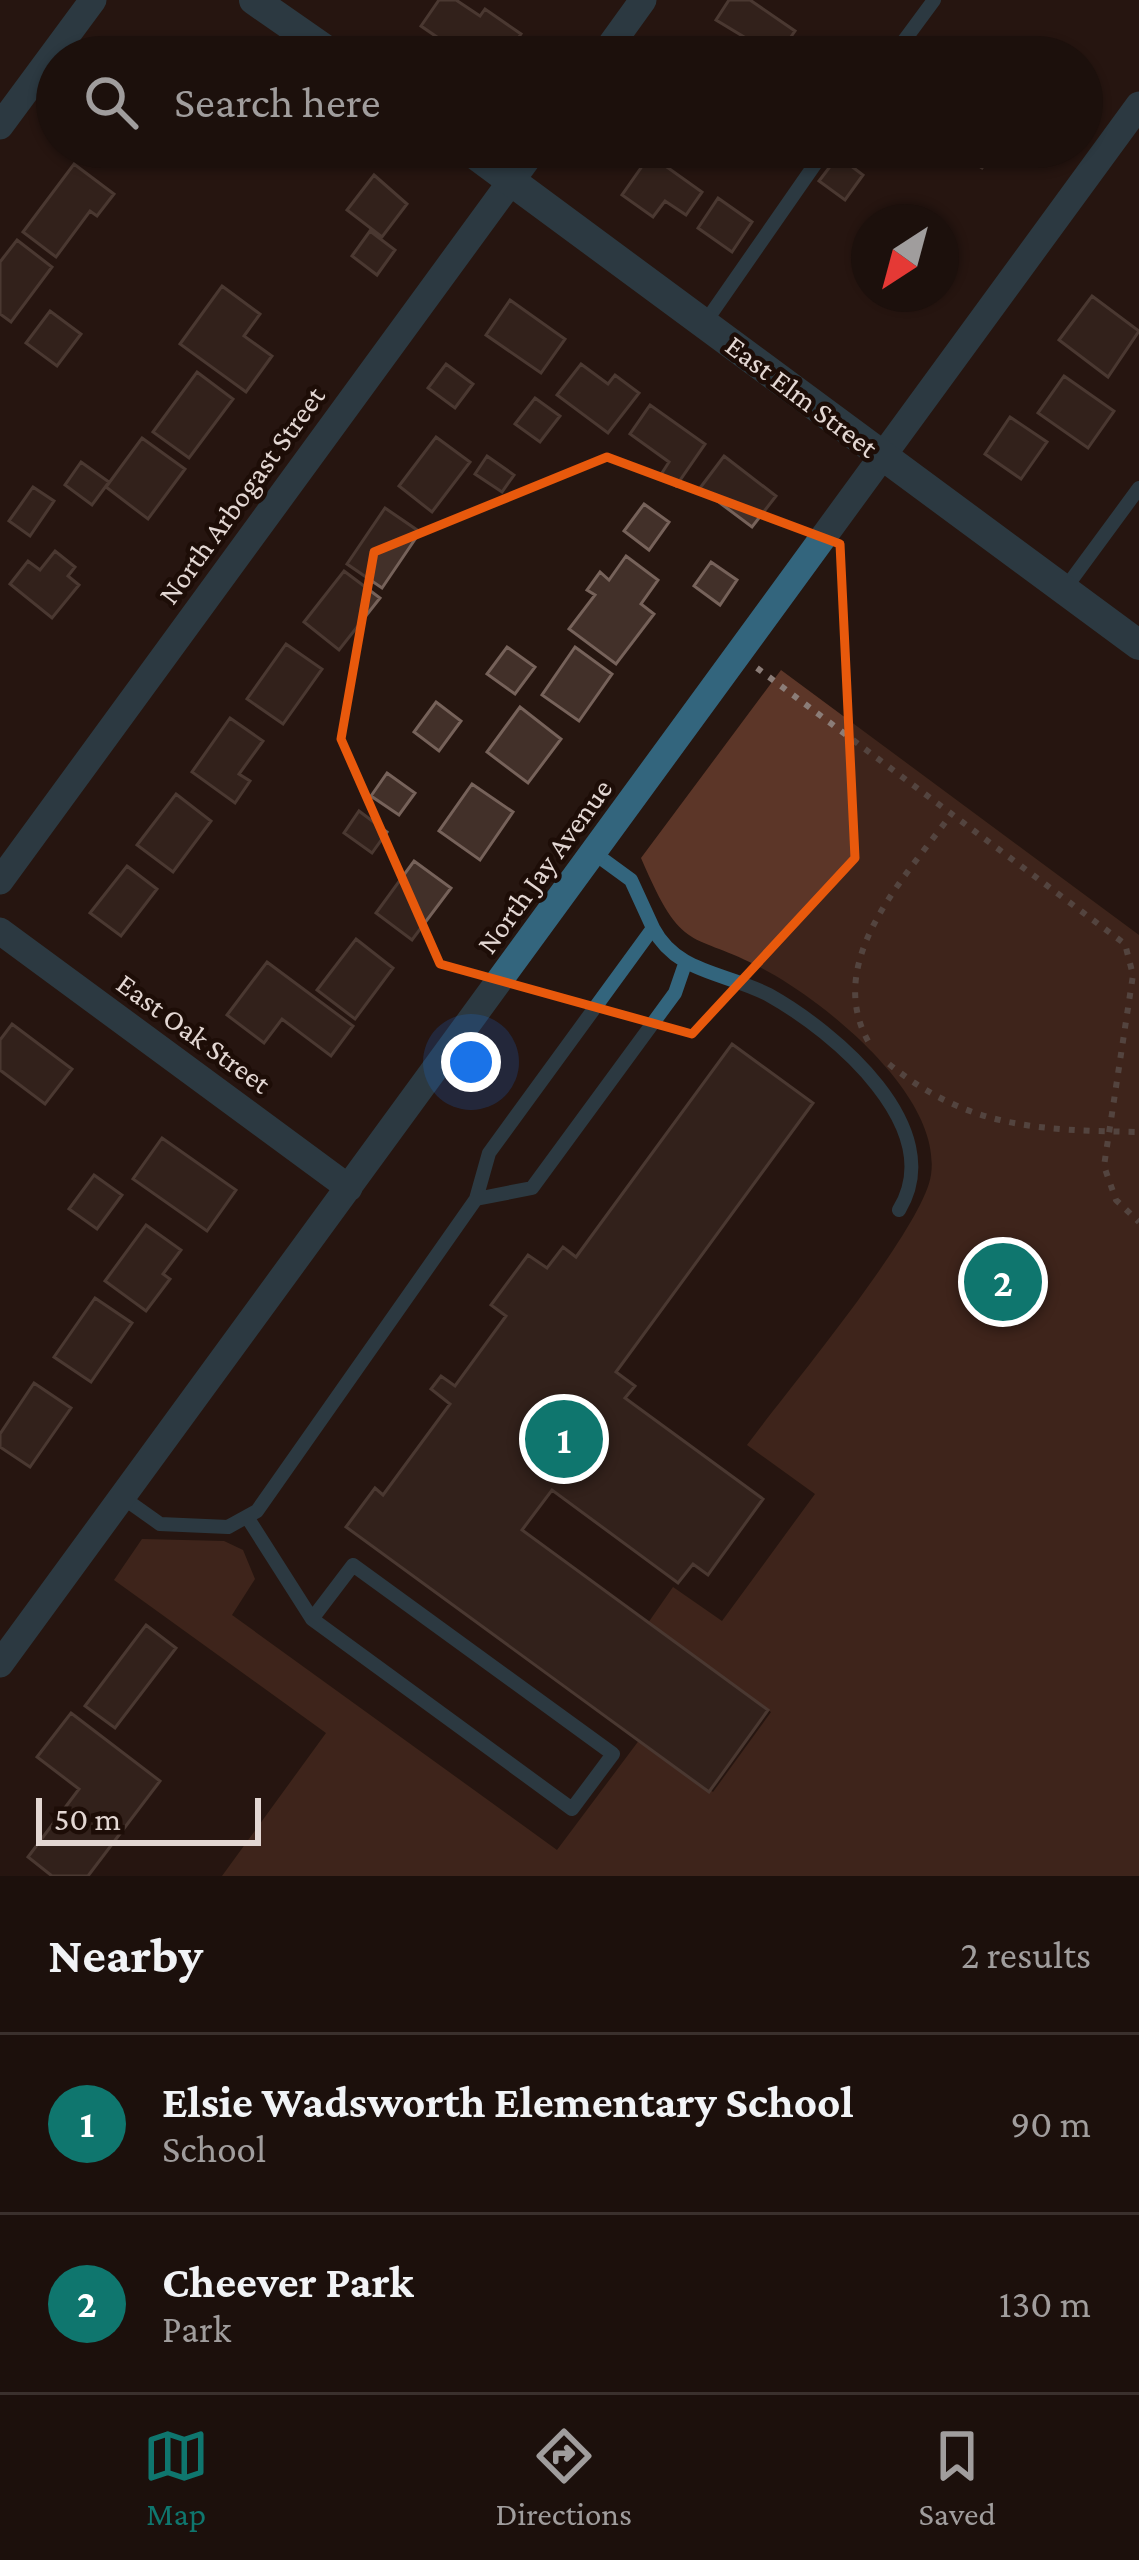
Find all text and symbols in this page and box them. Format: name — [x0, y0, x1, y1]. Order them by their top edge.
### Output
search box — [36, 36, 1103, 168]
icon: search — [78, 69, 144, 135]
text: Search here — [174, 77, 381, 127]
north arrow — [851, 204, 959, 312]
street label: East Elm Street — [720, 328, 885, 464]
street label: North Arbogast Street — [151, 379, 332, 611]
street label: North Jay Avenue — [470, 772, 619, 960]
street label: East Oak Street — [111, 966, 278, 1100]
your location — [441, 1032, 501, 1092]
pin: 2 — [964, 1237, 1042, 1327]
pin: 1 — [525, 1394, 603, 1484]
scale bar — [36, 1792, 261, 1845]
text: 50 m — [54, 1800, 121, 1837]
text: Nearby — [48, 1926, 203, 1983]
text: 2 results — [961, 1933, 1091, 1976]
text: Elsie Wadsworth Elementary School — [162, 2077, 854, 2127]
text: 1 — [80, 2102, 94, 2145]
text: 90 m — [1010, 2102, 1091, 2145]
text: School — [162, 2127, 266, 2170]
text: Cheever Park — [162, 2257, 414, 2307]
text: 2 — [77, 2282, 97, 2325]
text: 130 m — [999, 2282, 1091, 2325]
text: Park — [162, 2307, 231, 2350]
tab: Map — [143, 2423, 209, 2532]
tab: Directions — [496, 2423, 632, 2532]
tab: Saved — [918, 2423, 996, 2532]

